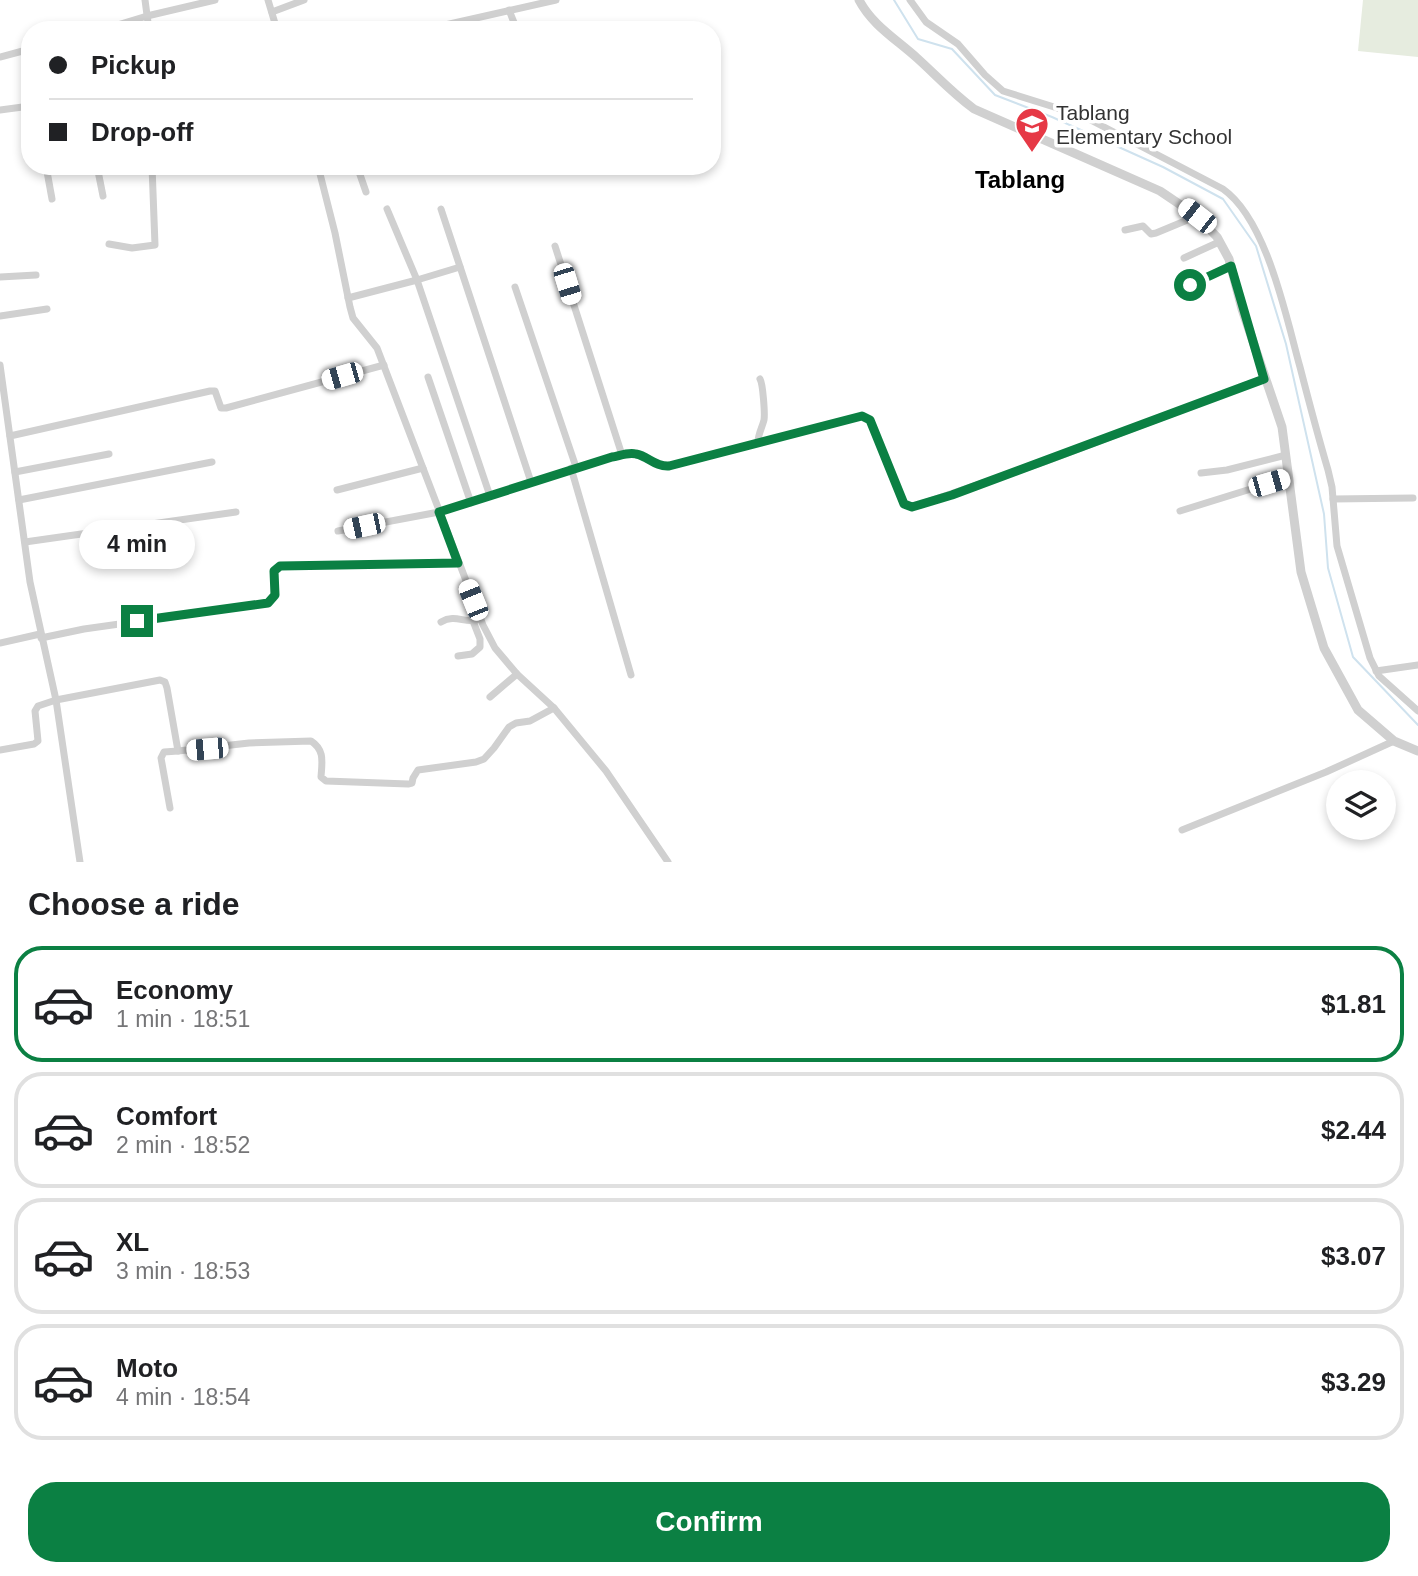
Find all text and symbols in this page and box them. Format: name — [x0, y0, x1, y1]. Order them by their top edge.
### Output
text: Pickup — [91, 50, 176, 80]
place label: Tablang Elementary School — [1056, 101, 1232, 148]
school or university icon: Tablang Elementary School — [1013, 105, 1051, 154]
text: Drop-off — [91, 117, 194, 147]
district label: Tablang — [975, 166, 1065, 193]
car — [1174, 195, 1221, 237]
car — [551, 261, 584, 307]
route start — [1174, 269, 1206, 301]
car — [319, 360, 366, 392]
car — [1246, 467, 1293, 499]
car — [342, 511, 387, 541]
callout: 4 min — [79, 520, 195, 568]
text: 4 min — [107, 531, 167, 557]
car — [456, 577, 491, 623]
route end — [121, 605, 153, 637]
car — [186, 737, 229, 761]
map controls — [1326, 770, 1396, 840]
button: layers — [1326, 770, 1396, 840]
text: Choose a ride — [28, 886, 240, 922]
icon: car — [32, 973, 95, 1036]
text: Economy — [116, 975, 233, 1005]
text: $1.81 — [1321, 989, 1386, 1019]
text: 1 min · 18:51 — [116, 1006, 250, 1032]
icon: car — [32, 1099, 95, 1162]
text: Comfort — [116, 1101, 217, 1131]
text: $2.44 — [1321, 1115, 1386, 1145]
text: 2 min · 18:52 — [116, 1132, 250, 1158]
icon: car — [32, 1225, 95, 1288]
text: XL — [116, 1227, 149, 1257]
text: $3.07 — [1321, 1241, 1386, 1271]
text: 3 min · 18:53 — [116, 1258, 250, 1284]
icon: car — [32, 1351, 95, 1414]
text: Moto — [116, 1353, 178, 1383]
text: $3.29 — [1321, 1367, 1386, 1397]
text: 4 min · 18:54 — [116, 1384, 250, 1410]
button: Confirm — [28, 1482, 1390, 1562]

